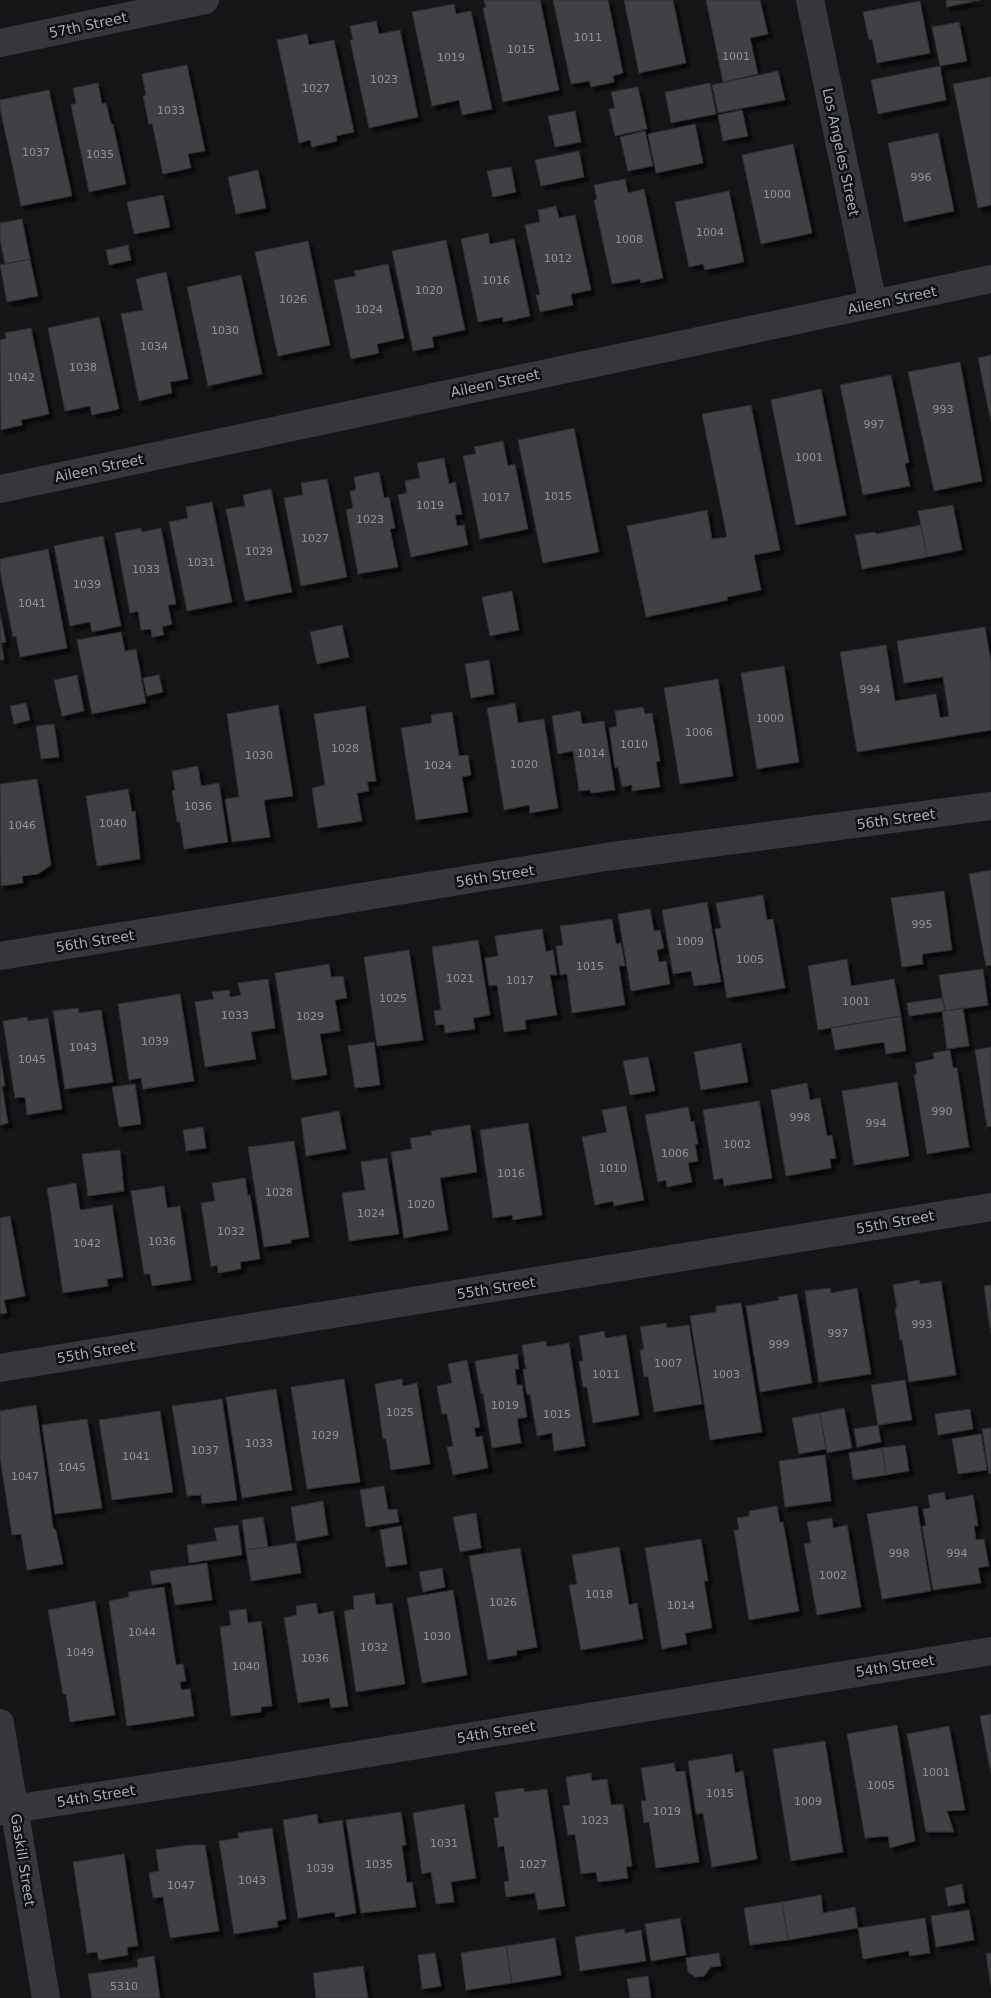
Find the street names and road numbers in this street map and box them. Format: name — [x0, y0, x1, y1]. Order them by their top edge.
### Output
street label: 57th Street — [48, 9, 129, 41]
street label: Los Angeles Street — [820, 86, 863, 218]
street label: Aileen Street — [846, 283, 938, 317]
street label: Aileen Street — [449, 366, 541, 400]
street label: Aileen Street — [53, 451, 145, 485]
street label: 56th Street — [856, 805, 937, 832]
street label: 56th Street — [455, 862, 536, 890]
street label: 56th Street — [55, 927, 136, 955]
street label: 55th Street — [855, 1207, 936, 1237]
street label: 55th Street — [456, 1274, 537, 1302]
street label: 55th Street — [56, 1338, 137, 1366]
street label: 54th Street — [855, 1652, 936, 1680]
street label: 54th Street — [456, 1718, 537, 1746]
street label: 54th Street — [56, 1782, 137, 1810]
street label: Gaskill Street — [8, 1813, 38, 1908]

